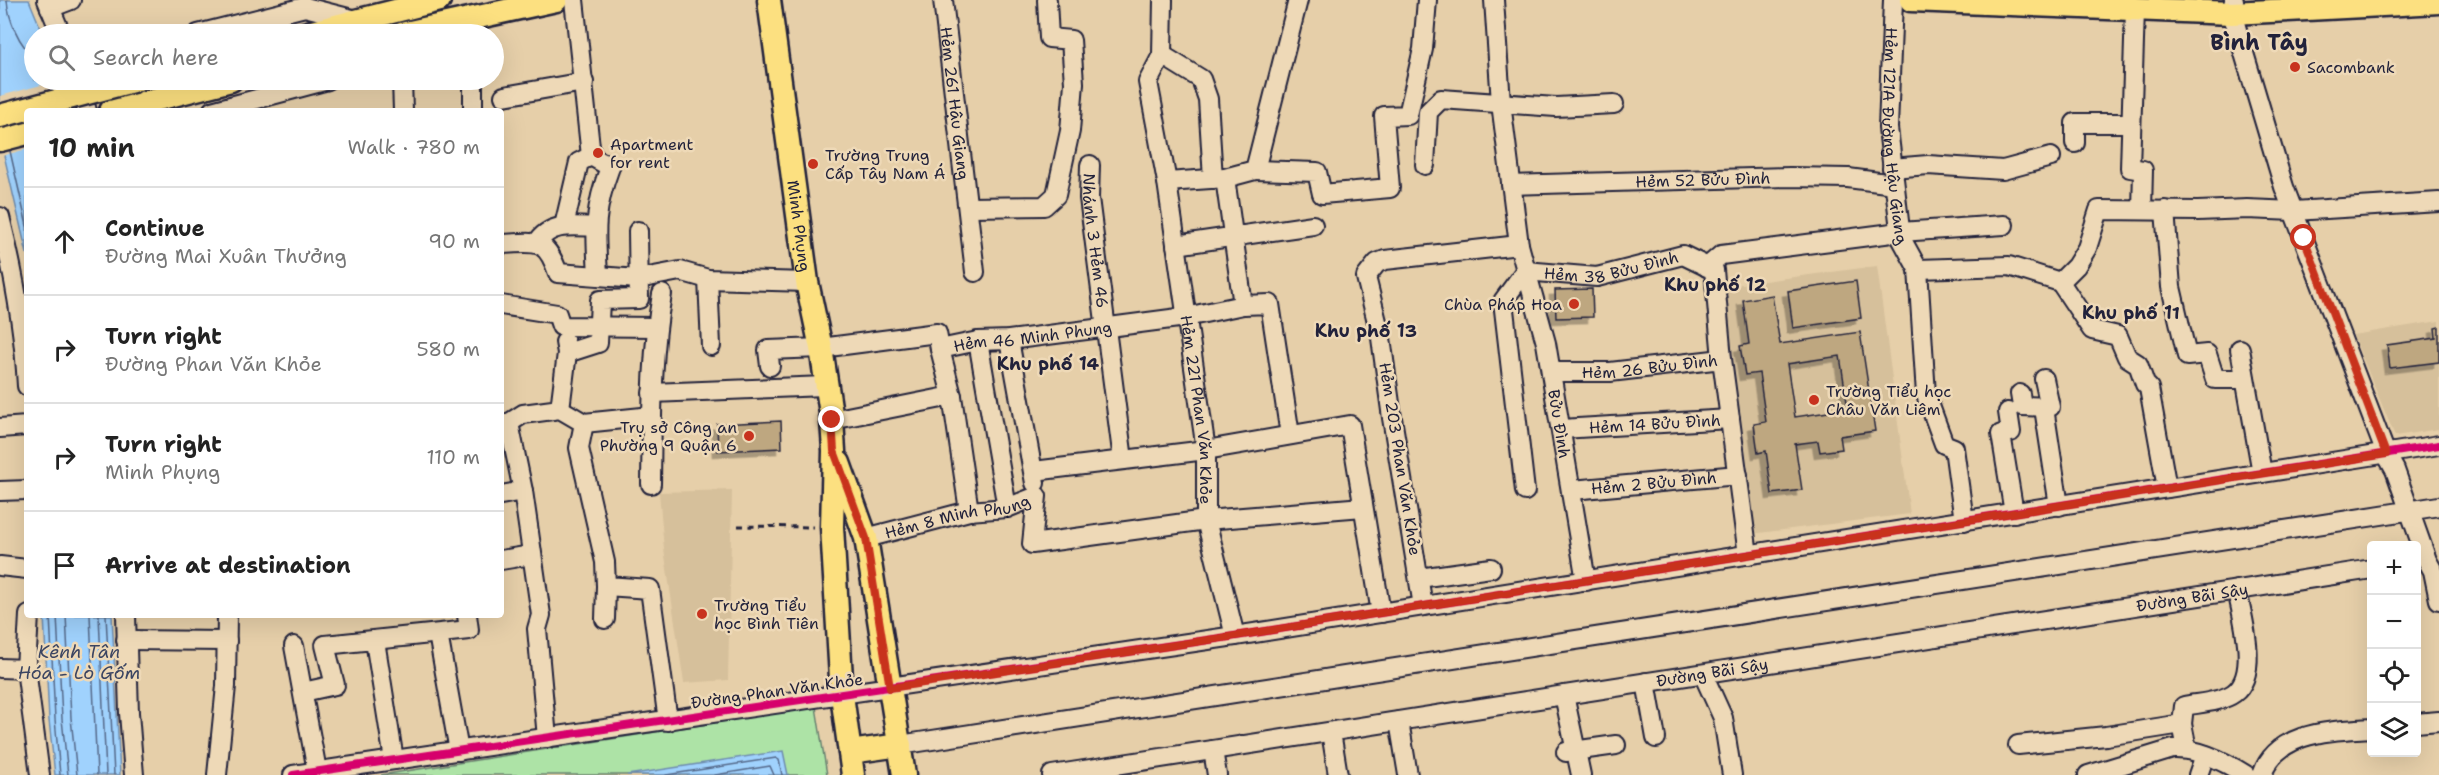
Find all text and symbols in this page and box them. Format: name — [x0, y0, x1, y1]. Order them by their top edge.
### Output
search box — [24, 24, 504, 90]
street label: Hẻm 261 Hậu Giang — [936, 26, 975, 181]
street label: Hẻm 121A Đường Hậu Giang — [1877, 27, 1913, 248]
district label: Bình Tây — [2210, 28, 2308, 57]
icon: search — [45, 41, 78, 74]
text: Search here — [93, 43, 219, 72]
place label: Sacombank — [2307, 57, 2395, 78]
marker: Sacombank — [2288, 60, 2302, 74]
text: 10 min — [48, 130, 135, 165]
text: Walk · 780 m — [348, 134, 480, 160]
place label: Apartment for rent — [610, 134, 693, 173]
place label: Trường Trung Cấp Tây Nam Á — [825, 145, 945, 184]
marker: Apartment for rent — [591, 146, 605, 160]
marker: Trường Trung Cấp Tây Nam Á — [806, 157, 820, 171]
street label: Hẻm 52 Bửu Đình — [1635, 167, 1771, 192]
street label: Nhánh 3 Hẻm 46 — [1078, 173, 1114, 309]
street label: Minh Phụng — [783, 179, 816, 273]
text: Continue — [105, 214, 205, 243]
route start — [2290, 224, 2316, 250]
icon: ahead — [48, 225, 81, 258]
text: 90 m — [428, 228, 480, 254]
text: Đường Mai Xuân Thưởng — [105, 243, 347, 269]
street label: Hẻm 38 Bửu Đình — [1543, 246, 1681, 288]
district label: Khu phố 12 — [1664, 273, 1766, 297]
place label: Chùa Pháp Hoa — [1444, 294, 1562, 315]
marker: Chùa Pháp Hoa — [1567, 297, 1581, 311]
district label: Khu phố 11 — [2082, 301, 2180, 325]
street label: Hẻm 221 Phan Văn Khỏe — [1176, 314, 1217, 504]
street label: Hẻm 46 Minh Phụng — [951, 316, 1113, 356]
district label: Khu phố 13 — [1315, 319, 1417, 343]
text: Turn right — [105, 322, 222, 351]
icon: right — [48, 333, 81, 366]
text: 580 m — [417, 336, 480, 362]
street label: Hẻm 26 Bửu Đình — [1582, 349, 1719, 383]
text: Đường Phan Văn Khỏe — [105, 351, 322, 377]
district label: Khu phố 14 — [997, 352, 1100, 376]
street label: Hẻm 203 Phan Văn Khỏe — [1374, 361, 1426, 557]
place label: Trường Tiểu học Châu Văn Liêm — [1826, 381, 1951, 420]
street label: Bửu Đình — [1543, 388, 1576, 460]
marker: Trường Tiểu học Châu Văn Liêm — [1807, 393, 1821, 407]
route end — [818, 406, 844, 432]
street label: Hẻm 14 Bửu Đình — [1588, 409, 1721, 438]
place label: Trụ sở Công an Phường 9 Quận 6 — [600, 417, 737, 456]
marker: Trụ sở Công an Phường 9 Quận 6 — [742, 429, 756, 443]
text: Turn right — [105, 430, 222, 459]
icon: right — [48, 441, 81, 474]
text: 110 m — [426, 444, 480, 470]
text: Minh Phụng — [105, 459, 220, 485]
street label: Hẻm 2 Bửu Đình — [1590, 466, 1717, 499]
street label: Hẻm 8 Minh Phụng — [882, 489, 1033, 543]
map controls — [2367, 541, 2421, 757]
button: + — [2367, 541, 2421, 595]
icon: arrive — [48, 549, 81, 582]
text: Arrive at destination — [105, 551, 351, 580]
street label: Đường Bãi Sậy — [2135, 578, 2250, 616]
place label: Trường Tiểu học Bình Tiên — [714, 595, 819, 634]
button: − — [2367, 595, 2421, 649]
marker: Trường Tiểu học Bình Tiên — [695, 607, 709, 621]
water label: Kênh Tân Hóa - Lò Gốm — [18, 640, 140, 685]
button: locate — [2367, 649, 2421, 703]
street label: Đường Bãi Sậy — [1655, 653, 1769, 691]
street label: Đường Phan Văn Khỏe — [690, 669, 864, 713]
button: layers — [2367, 703, 2421, 757]

